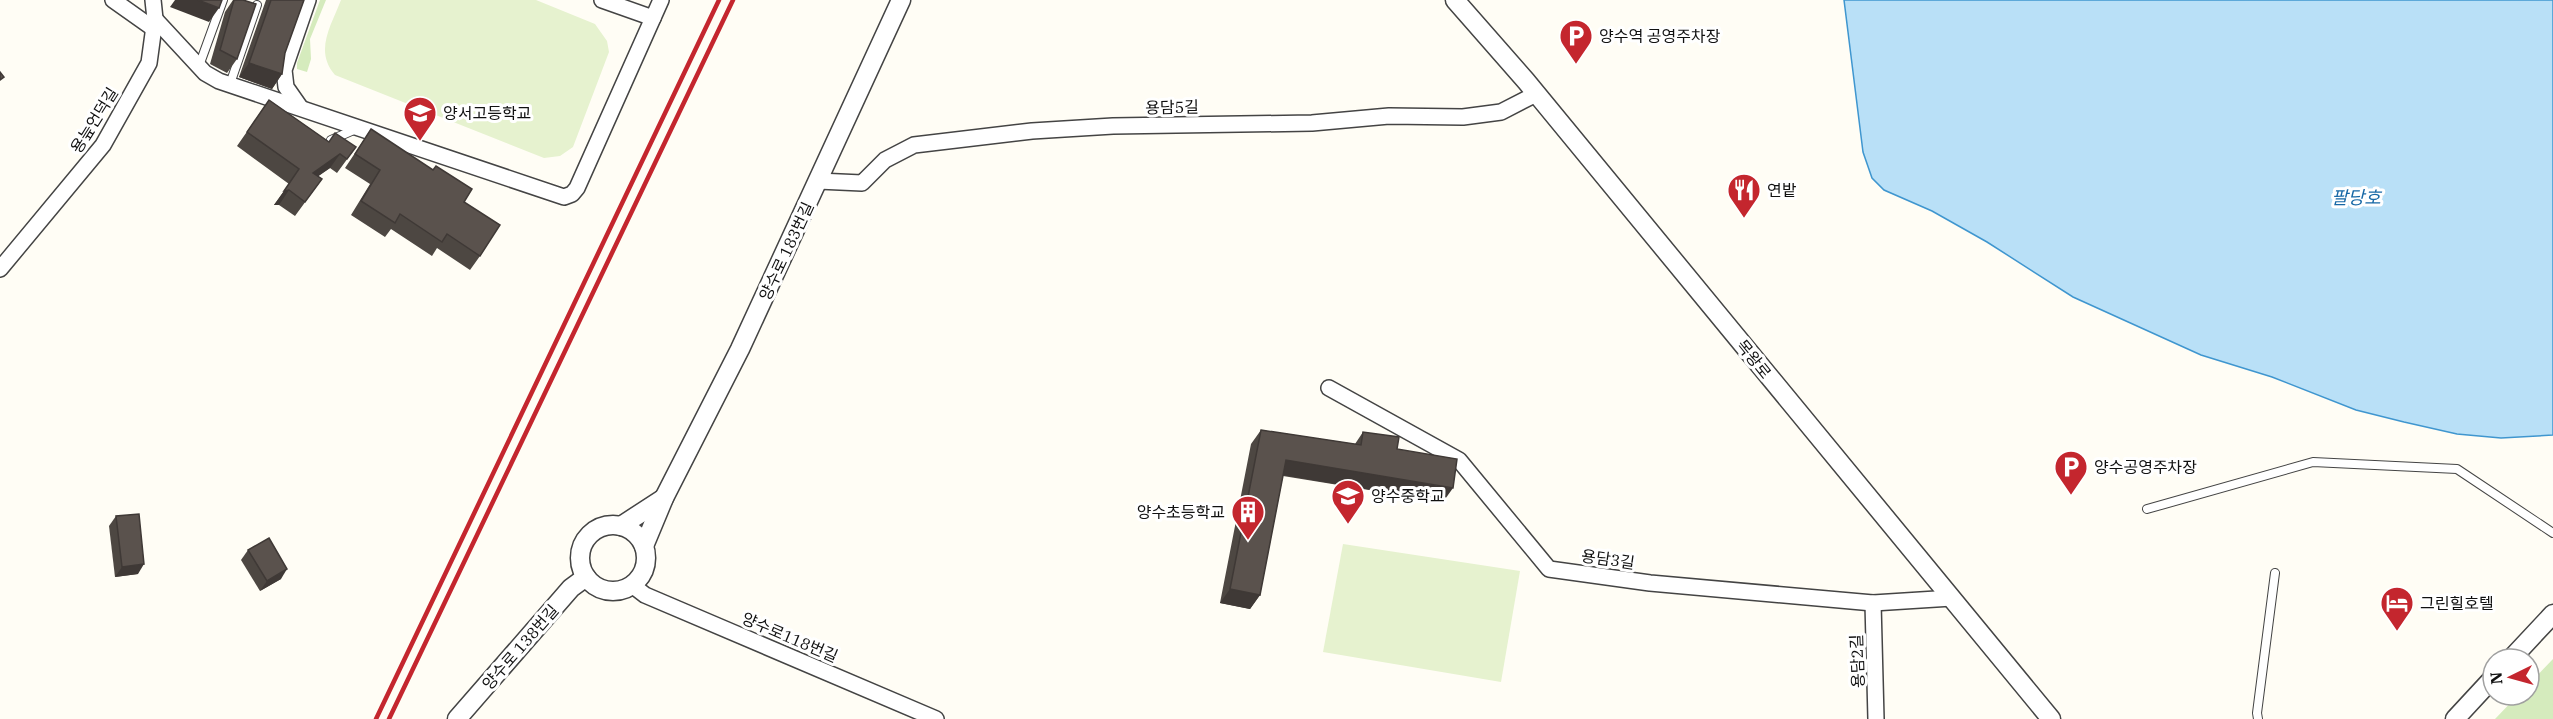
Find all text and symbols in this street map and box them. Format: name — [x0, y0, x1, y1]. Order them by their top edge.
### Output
parking icon: 양수역 공영주차장 — [1558, 18, 1594, 65]
place label: 양수역 공영주차장 — [1599, 26, 1721, 46]
street label: 용늪언덕길 — [66, 83, 122, 157]
school or university icon: 양서고등학교 — [402, 95, 438, 142]
street label: 용담5길 — [1145, 97, 1199, 117]
place label: 양서고등학교 — [443, 103, 531, 123]
restaurant icon: 연밭 — [1726, 172, 1762, 219]
place label: 연밭 — [1767, 180, 1797, 200]
water label: 팔당호 — [2331, 186, 2382, 209]
street label: 양수로 183번길 — [755, 199, 817, 303]
street label: 목왕로 — [1732, 336, 1776, 383]
parking icon: 양수공영주차장 — [2053, 449, 2089, 496]
place label: 양수공영주차장 — [2094, 457, 2197, 477]
school or university icon: 양수중학교 — [1330, 478, 1366, 525]
place label: 양수중학교 — [1371, 486, 1445, 506]
building icon: 양수초등학교 — [1230, 494, 1266, 541]
place label: 양수초등학교 — [1137, 502, 1225, 522]
street label: 용담3길 — [1580, 545, 1636, 573]
hotel icon: 그린힐호텔 — [2379, 585, 2415, 632]
place label: 그린힐호텔 — [2420, 593, 2494, 613]
street label: 양수로 138번길 — [478, 600, 562, 694]
street label: 양수로118번길 — [739, 608, 841, 666]
street label: 용담2길 — [1846, 634, 1868, 688]
north arrow — [2481, 647, 2541, 707]
text: N — [2486, 671, 2507, 685]

